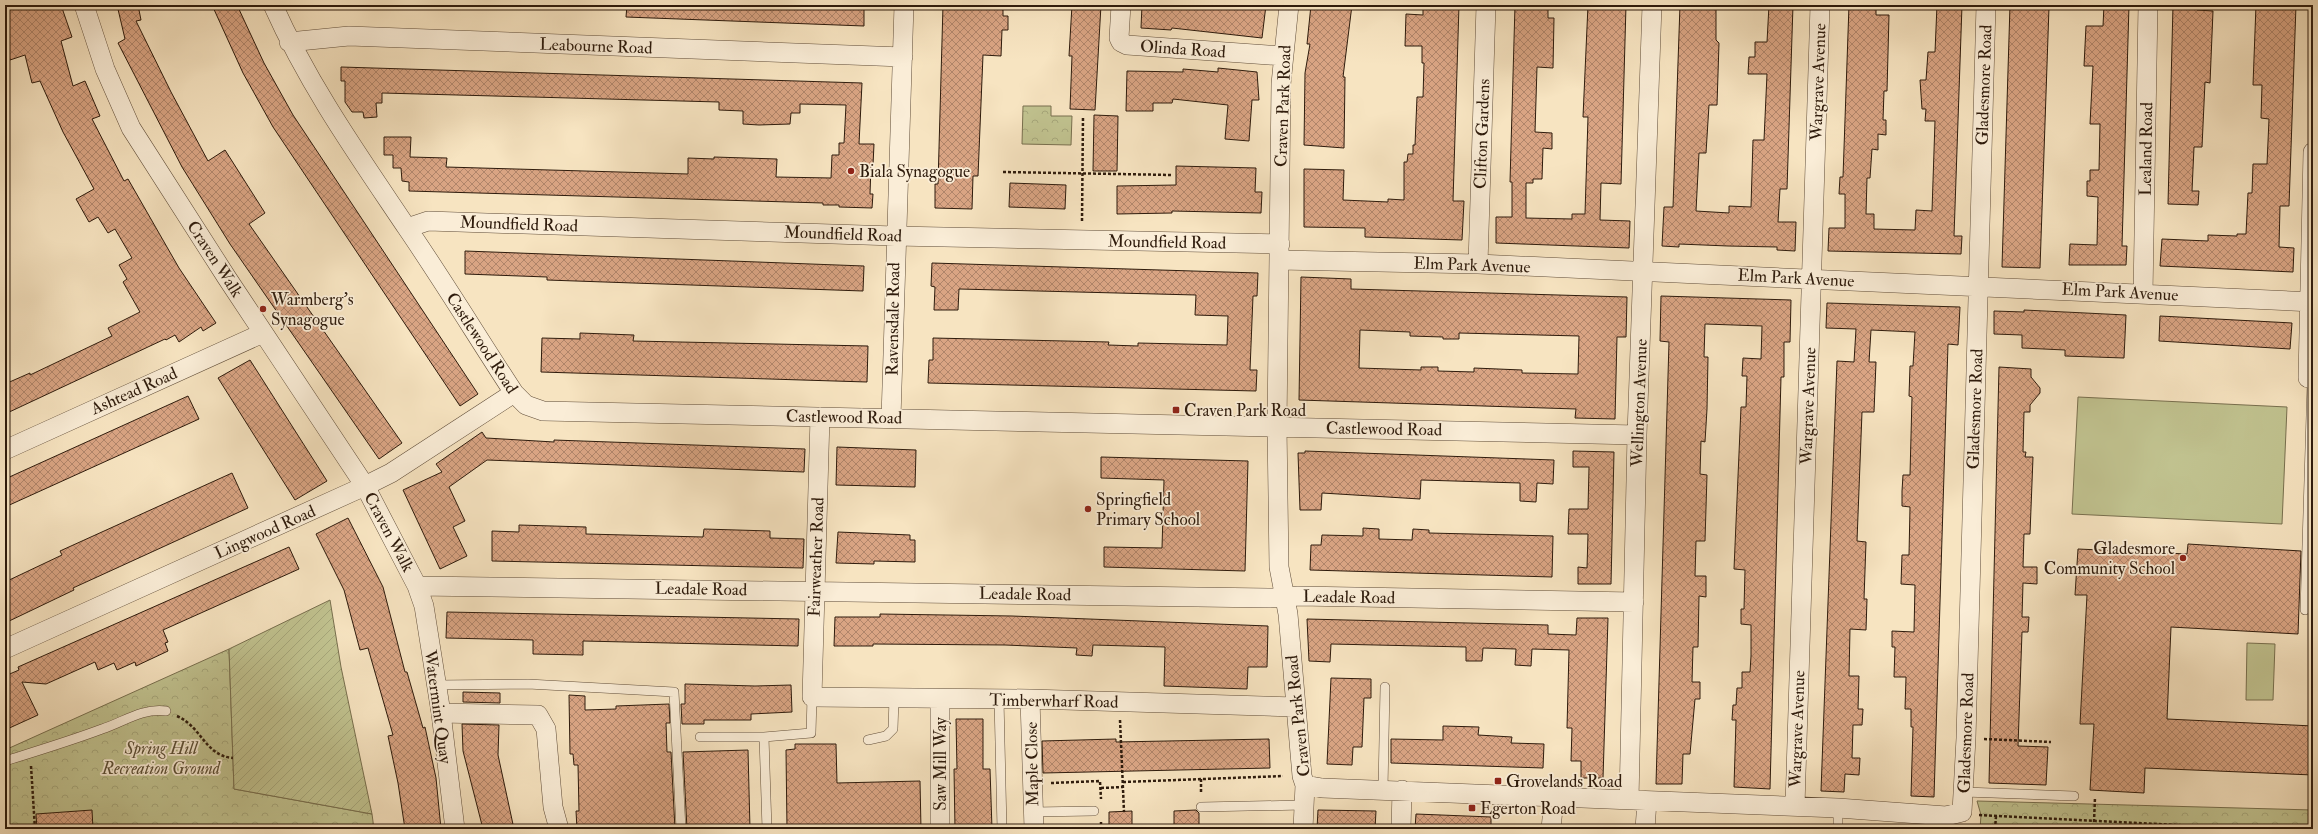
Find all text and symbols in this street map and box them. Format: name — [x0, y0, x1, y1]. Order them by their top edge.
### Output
street label: Wargrave Avenue — [1805, 23, 1831, 142]
street label: Gladesmore Road — [1971, 24, 1997, 146]
street label: Leabourne Road — [539, 34, 653, 58]
street label: Olinda Road — [1139, 36, 1227, 63]
street label: Craven Park Road — [1270, 44, 1296, 167]
street label: Clifton Gardens — [1470, 78, 1494, 190]
street label: Lealand Road — [2135, 101, 2157, 196]
place label: Biala Synagogue — [859, 161, 970, 183]
marker: Biala Synagogue — [846, 166, 856, 176]
street label: Moundfield Road — [459, 211, 579, 237]
street label: Craven Walk — [182, 217, 248, 301]
street label: Moundfield Road — [783, 221, 903, 247]
street label: Moundfield Road — [1108, 230, 1227, 254]
street label: Elm Park Avenue — [1413, 252, 1531, 278]
street label: Ravensdale Road — [882, 261, 905, 376]
street label: Elm Park Avenue — [1737, 264, 1855, 292]
street label: Elm Park Avenue — [2061, 278, 2179, 306]
place label: Warmberg's Synagogue — [270, 289, 354, 331]
street label: Castlewood Road — [442, 289, 523, 398]
marker: Warmberg's Synagogue — [258, 304, 268, 314]
street label: Wellington Avenue — [1626, 338, 1652, 469]
street label: Wargrave Avenue — [1795, 347, 1821, 466]
street label: Gladesmore Road — [1962, 348, 1988, 470]
street label: Ashtead Road — [87, 362, 181, 420]
place label: Craven Park Road — [1184, 400, 1307, 421]
street label: Castlewood Road — [786, 405, 903, 429]
marker: Craven Park Road — [1171, 405, 1181, 415]
street label: Castlewood Road — [1326, 417, 1443, 441]
street label: Craven Walk — [359, 489, 419, 575]
place label: Springfield Primary School — [1096, 489, 1201, 531]
street label: Fairweather Road — [803, 496, 829, 617]
street label: Lingwood Road — [211, 500, 319, 564]
marker: Springfield Primary School — [1083, 504, 1093, 514]
place label: Gladesmore Community School — [2044, 538, 2176, 580]
marker: Gladesmore Community School — [2178, 553, 2188, 563]
street label: Leadale Road — [655, 578, 748, 600]
street label: Leadale Road — [979, 583, 1072, 605]
street label: Leadale Road — [1303, 586, 1396, 608]
street label: Watermint Quay — [418, 648, 456, 766]
street label: Craven Park Road — [1281, 654, 1315, 778]
street label: Wargrave Avenue — [1784, 670, 1810, 789]
street label: Gladesmore Road — [1953, 672, 1979, 794]
street label: Timberwharf Road — [989, 689, 1119, 713]
street label: Saw Mill Way — [930, 717, 952, 811]
street label: Maple Close — [1021, 721, 1044, 806]
park label: Spring Hill Recreation Ground — [101, 738, 221, 779]
place label: Grovelands Road — [1506, 771, 1623, 792]
marker: Grovelands Road — [1493, 776, 1503, 786]
place label: Egerton Road — [1480, 798, 1576, 819]
marker: Egerton Road — [1467, 803, 1477, 813]

